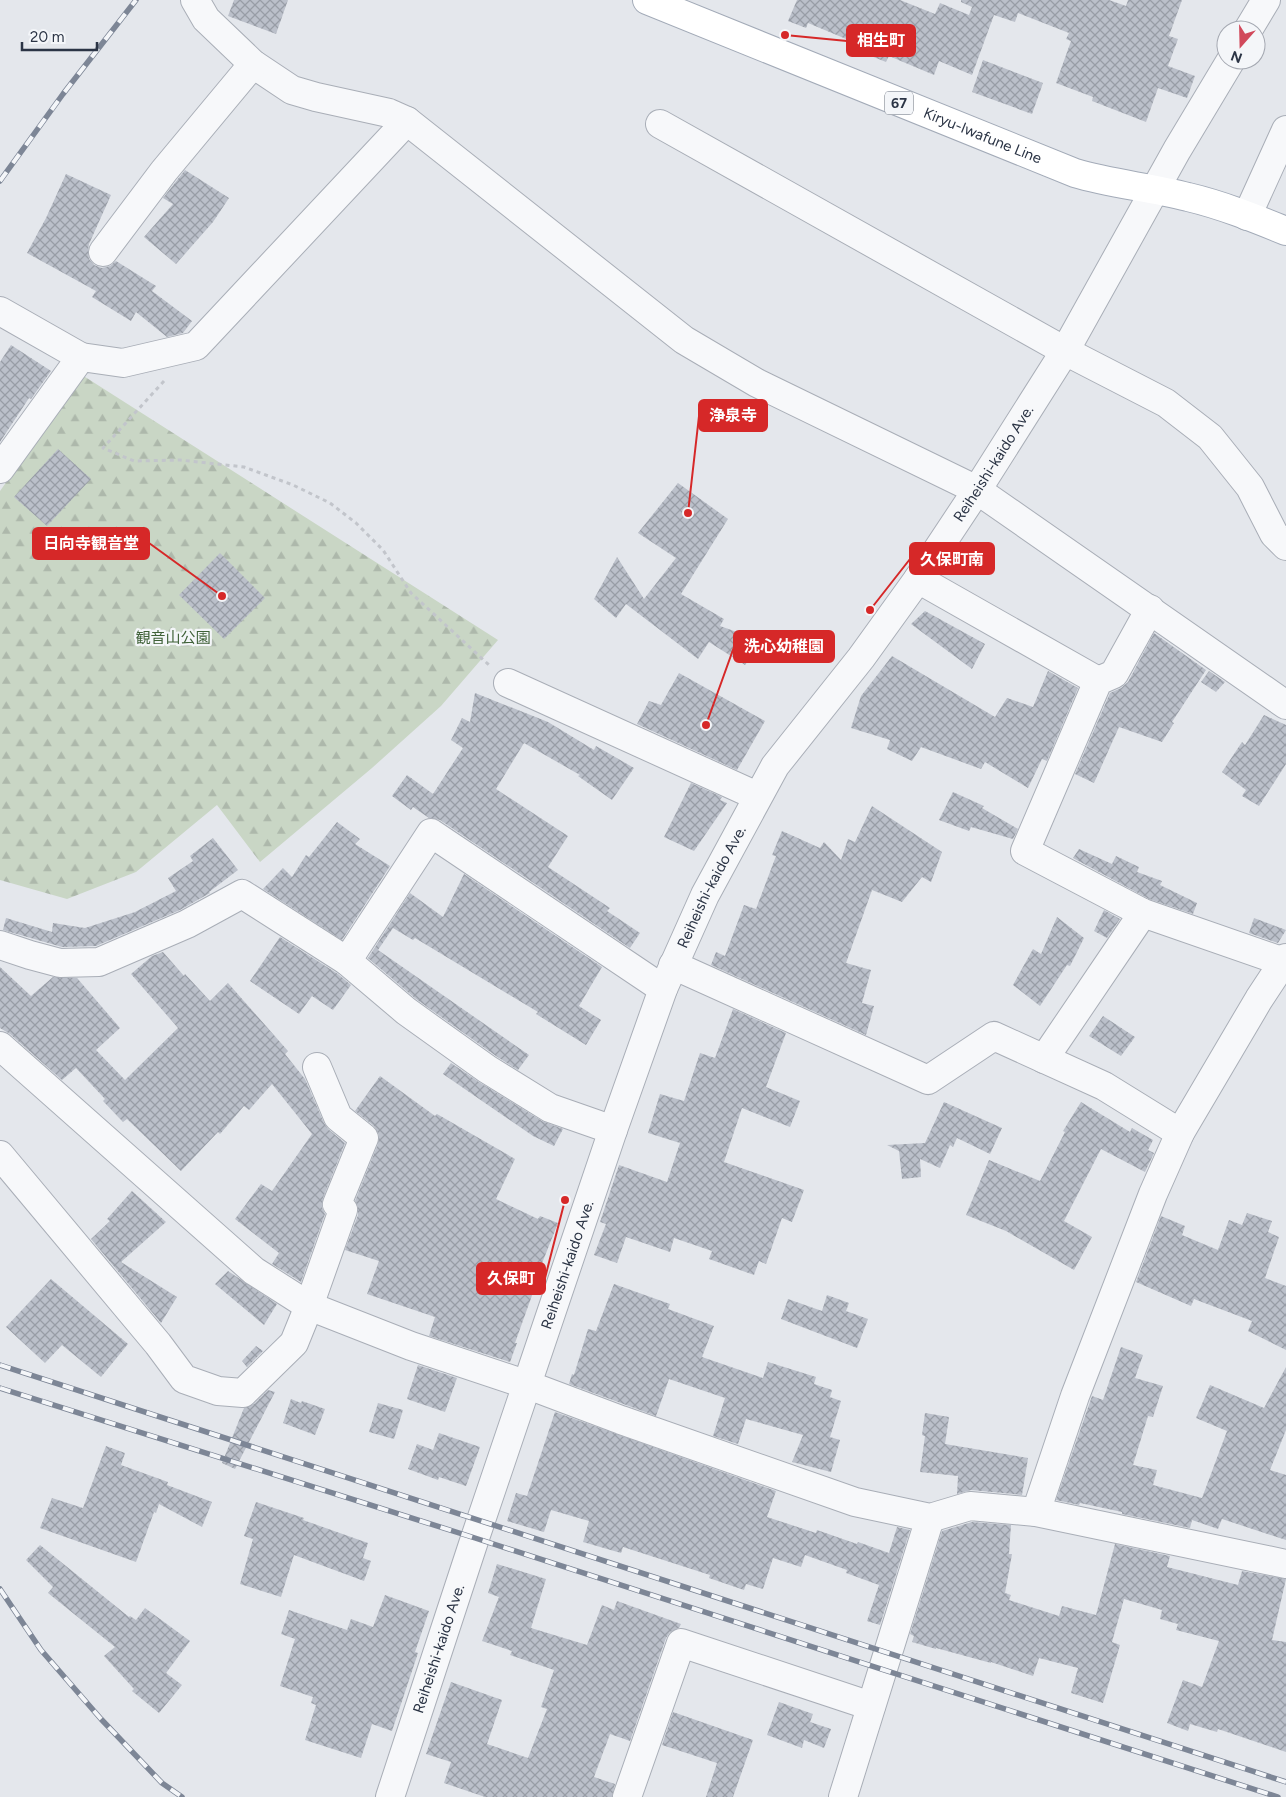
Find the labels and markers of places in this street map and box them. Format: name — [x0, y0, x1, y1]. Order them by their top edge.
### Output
callout: 相生町 — [847, 25, 915, 56]
callout: 浄泉寺 — [699, 400, 767, 431]
callout: 日向寺観音堂 — [33, 528, 149, 559]
callout: 久保町南 — [910, 543, 994, 574]
callout: 洗心幼稚園 — [734, 631, 834, 662]
callout: 久保町 — [477, 1263, 545, 1294]

